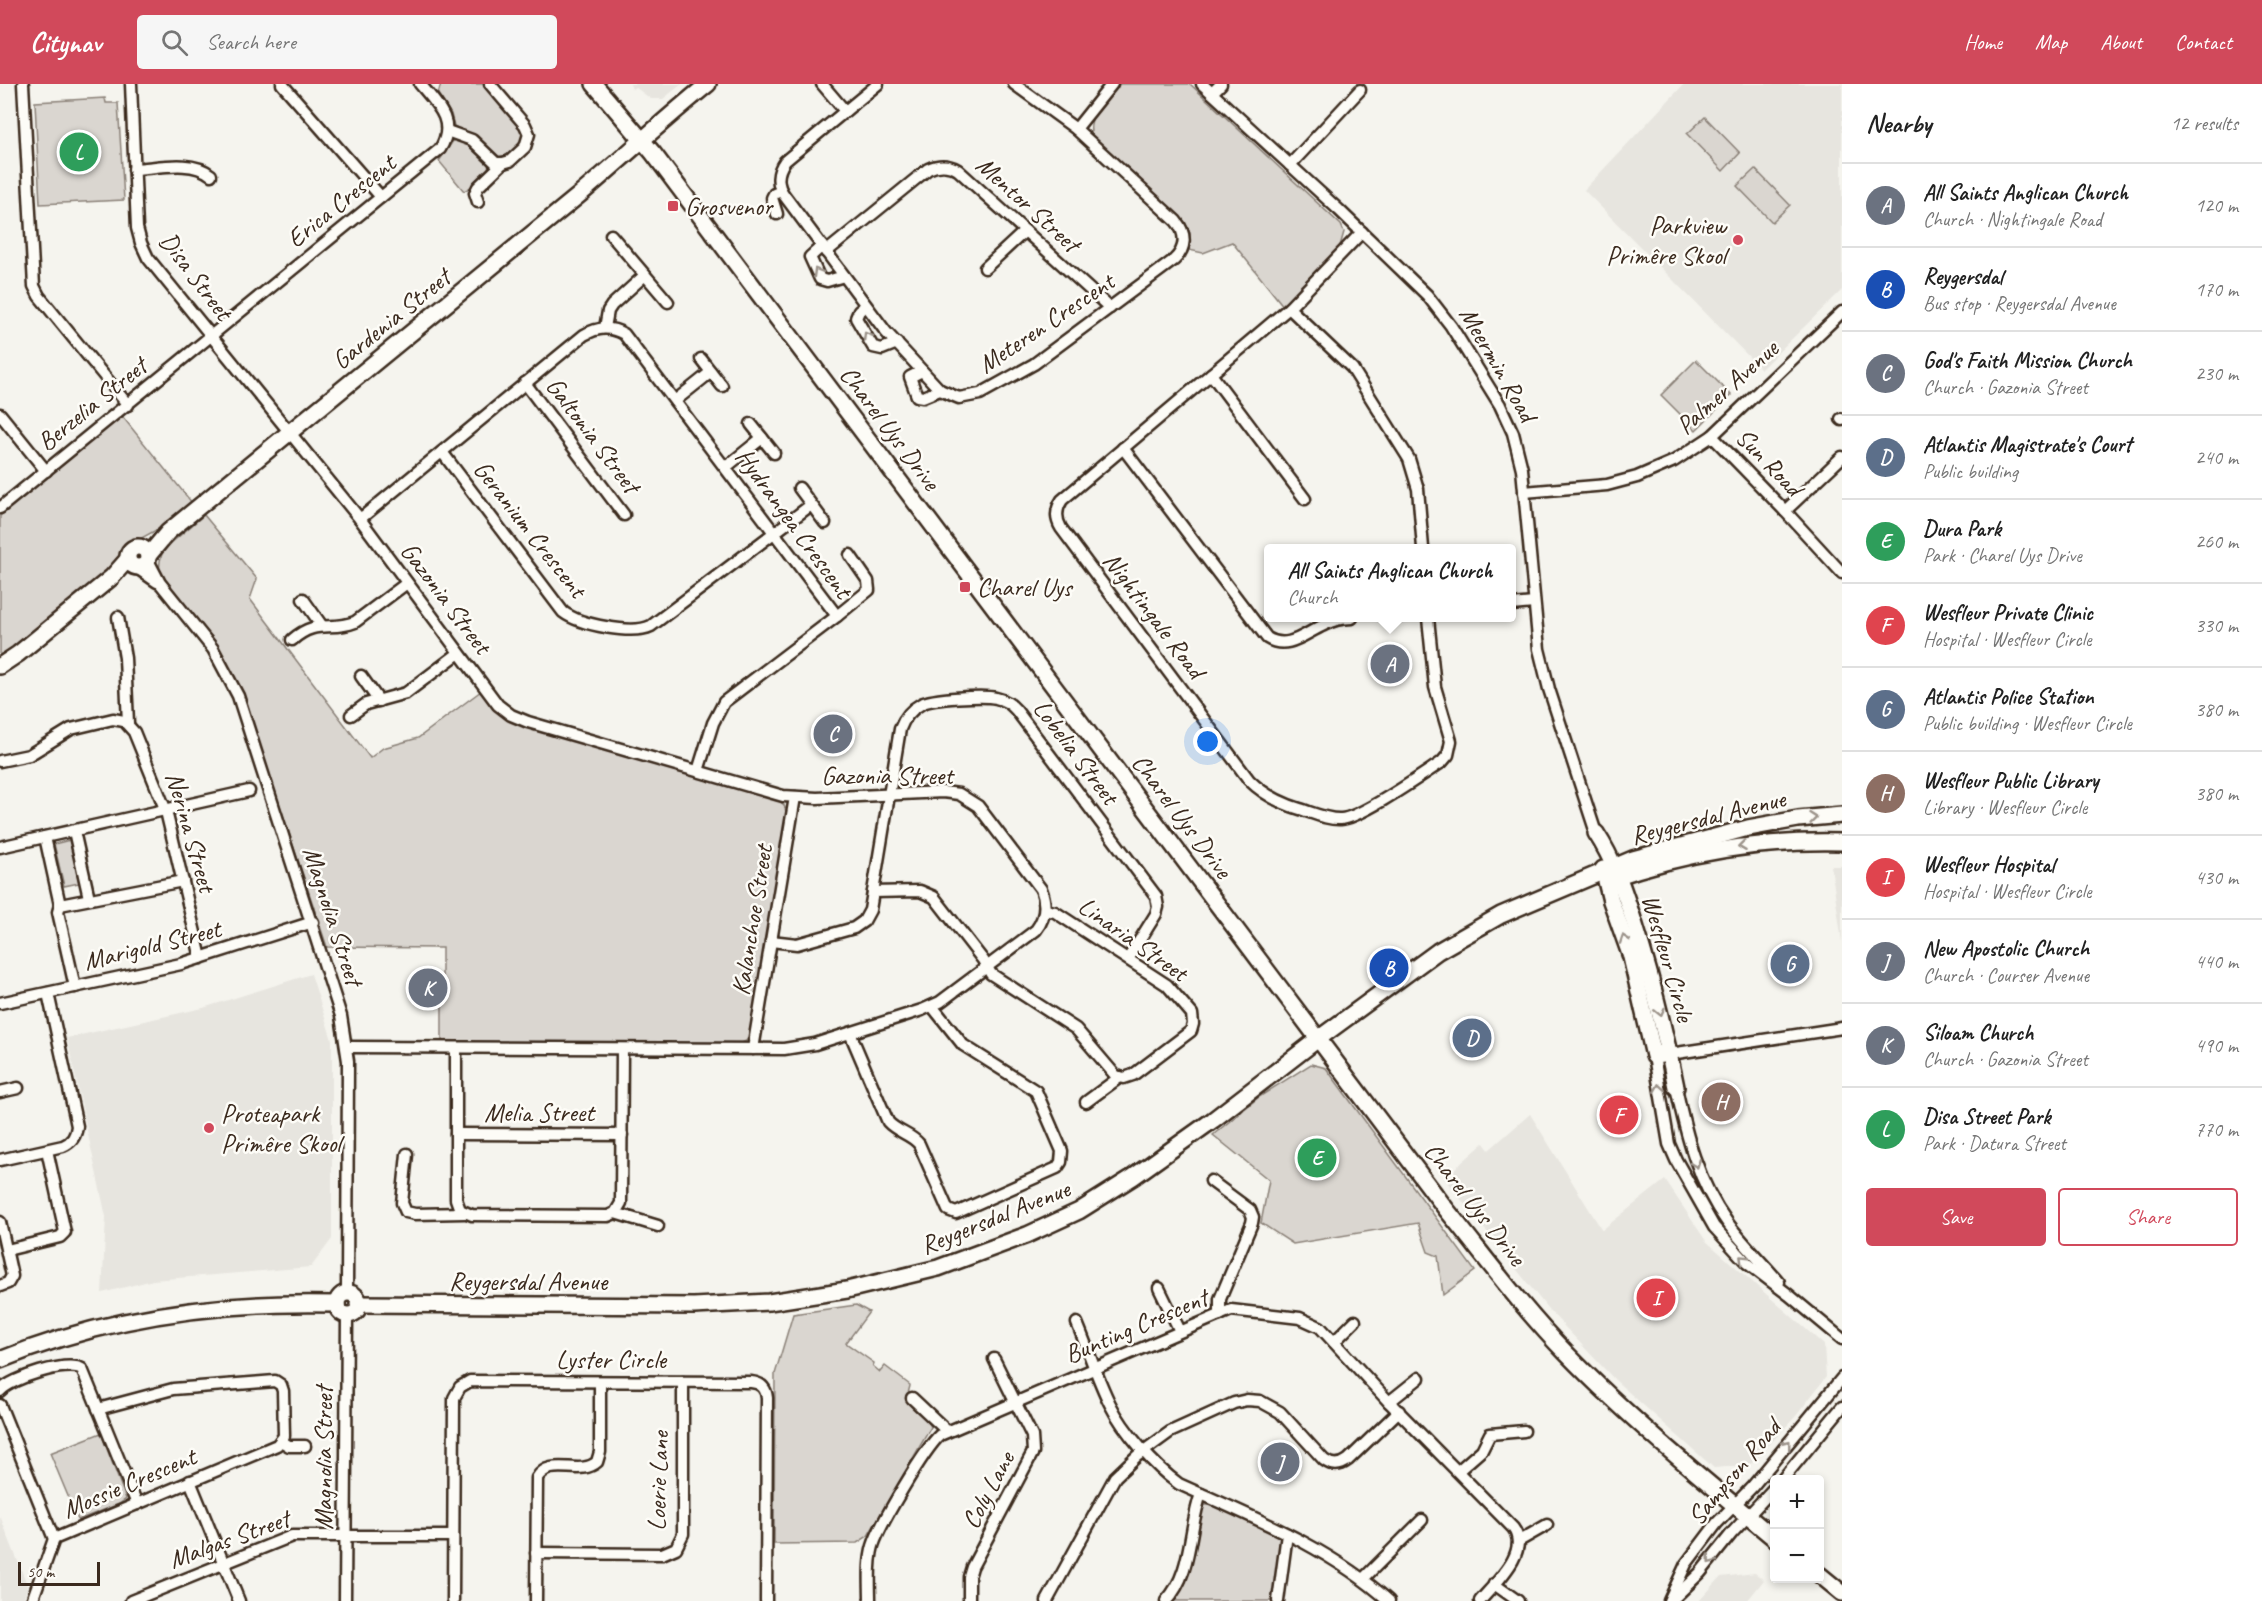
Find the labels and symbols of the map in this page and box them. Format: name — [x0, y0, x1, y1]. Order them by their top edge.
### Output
pin: L — [60, 130, 98, 174]
street label: Erica Crescent — [280, 146, 404, 255]
street label: Mentor Street — [969, 149, 1089, 262]
place label: Grosvenor — [685, 190, 774, 223]
marker: Grosvenor — [666, 199, 680, 213]
place label: Parkview Primêre Skool — [1606, 209, 1731, 272]
street label: Disa Street — [152, 225, 241, 329]
marker: Parkview Primêre Skool — [1731, 233, 1745, 247]
street label: Gardenia Street — [325, 259, 460, 377]
street label: Meteren Crescent — [972, 264, 1122, 381]
one-way arrow — [813, 268, 824, 278]
street label: Meermin Road — [1452, 301, 1546, 431]
street label: Palmer Avenue — [1669, 331, 1786, 442]
one-way arrow — [862, 332, 874, 342]
street label: Berzelia Street — [31, 348, 156, 458]
street label: Charel Uys Drive — [832, 359, 949, 498]
street label: Galtonia Street — [539, 370, 649, 502]
street label: Sun Road — [1728, 421, 1812, 506]
street label: Hydrangea Crescent — [728, 441, 861, 607]
street label: Geranium Crescent — [466, 454, 595, 606]
street label: Gazonia Street — [393, 535, 500, 662]
street label: Nightingale Road — [1096, 545, 1215, 688]
place label: Charel Uys — [977, 571, 1074, 604]
marker: Charel Uys — [958, 580, 972, 594]
pin: A — [1370, 642, 1410, 686]
street label: Lobelia Street — [1026, 693, 1128, 813]
pin: C — [814, 712, 852, 756]
your location — [1193, 727, 1222, 756]
street label: Charel Uys Drive — [1124, 747, 1241, 886]
street label: Gazonia Street — [821, 759, 955, 792]
street label: Nerina Street — [158, 768, 225, 898]
street label: Reygersdal Avenue — [1627, 781, 1790, 852]
one-way arrow — [1808, 812, 1817, 825]
one-way arrow — [1737, 839, 1746, 852]
street label: Kalanchoe Street — [724, 840, 781, 997]
street label: Magnolia Street — [295, 843, 372, 993]
street label: Linaria Street — [1072, 889, 1196, 990]
street label: Wesfleur Circle — [1634, 891, 1702, 1027]
street label: Marigold Street — [80, 912, 226, 978]
one-way arrow — [1619, 934, 1632, 945]
pin: G — [1770, 942, 1810, 986]
pin: B — [1370, 946, 1408, 990]
pin: K — [408, 966, 448, 1010]
one-way arrow — [1652, 1007, 1665, 1017]
pin: D — [1452, 1016, 1492, 1060]
pin: H — [1702, 1080, 1740, 1124]
one-way arrow — [1653, 1083, 1665, 1093]
pin: F — [1600, 1092, 1638, 1138]
street label: Melia Street — [484, 1096, 596, 1129]
place label: Proteapark Primêre Skool — [221, 1097, 345, 1160]
marker: Proteapark Primêre Skool — [202, 1121, 216, 1135]
pin: E — [1298, 1136, 1336, 1180]
street label: Charel Uys Drive — [1417, 1136, 1534, 1274]
one-way arrow — [1689, 1158, 1702, 1169]
street label: Reygersdal Avenue — [915, 1171, 1076, 1262]
one-way arrow — [1740, 1255, 1751, 1266]
street label: Reygersdal Avenue — [449, 1265, 609, 1298]
pin: I — [1636, 1276, 1676, 1320]
street label: Bunting Crescent — [1059, 1280, 1216, 1371]
street label: Lyster Circle — [556, 1343, 668, 1376]
street label: Magnolia Street — [307, 1383, 340, 1530]
street label: Sampson Road — [1680, 1409, 1790, 1532]
street label: Loerie Lane — [640, 1429, 676, 1531]
street label: Mossie Crescent — [57, 1439, 203, 1526]
pin: J — [1260, 1440, 1300, 1484]
one-way arrow — [1780, 1440, 1791, 1451]
street label: Coly Lane — [954, 1444, 1023, 1534]
street label: Malgas Street — [164, 1501, 297, 1576]
one-way arrow — [1707, 1553, 1718, 1564]
scale bar — [18, 1559, 100, 1586]

